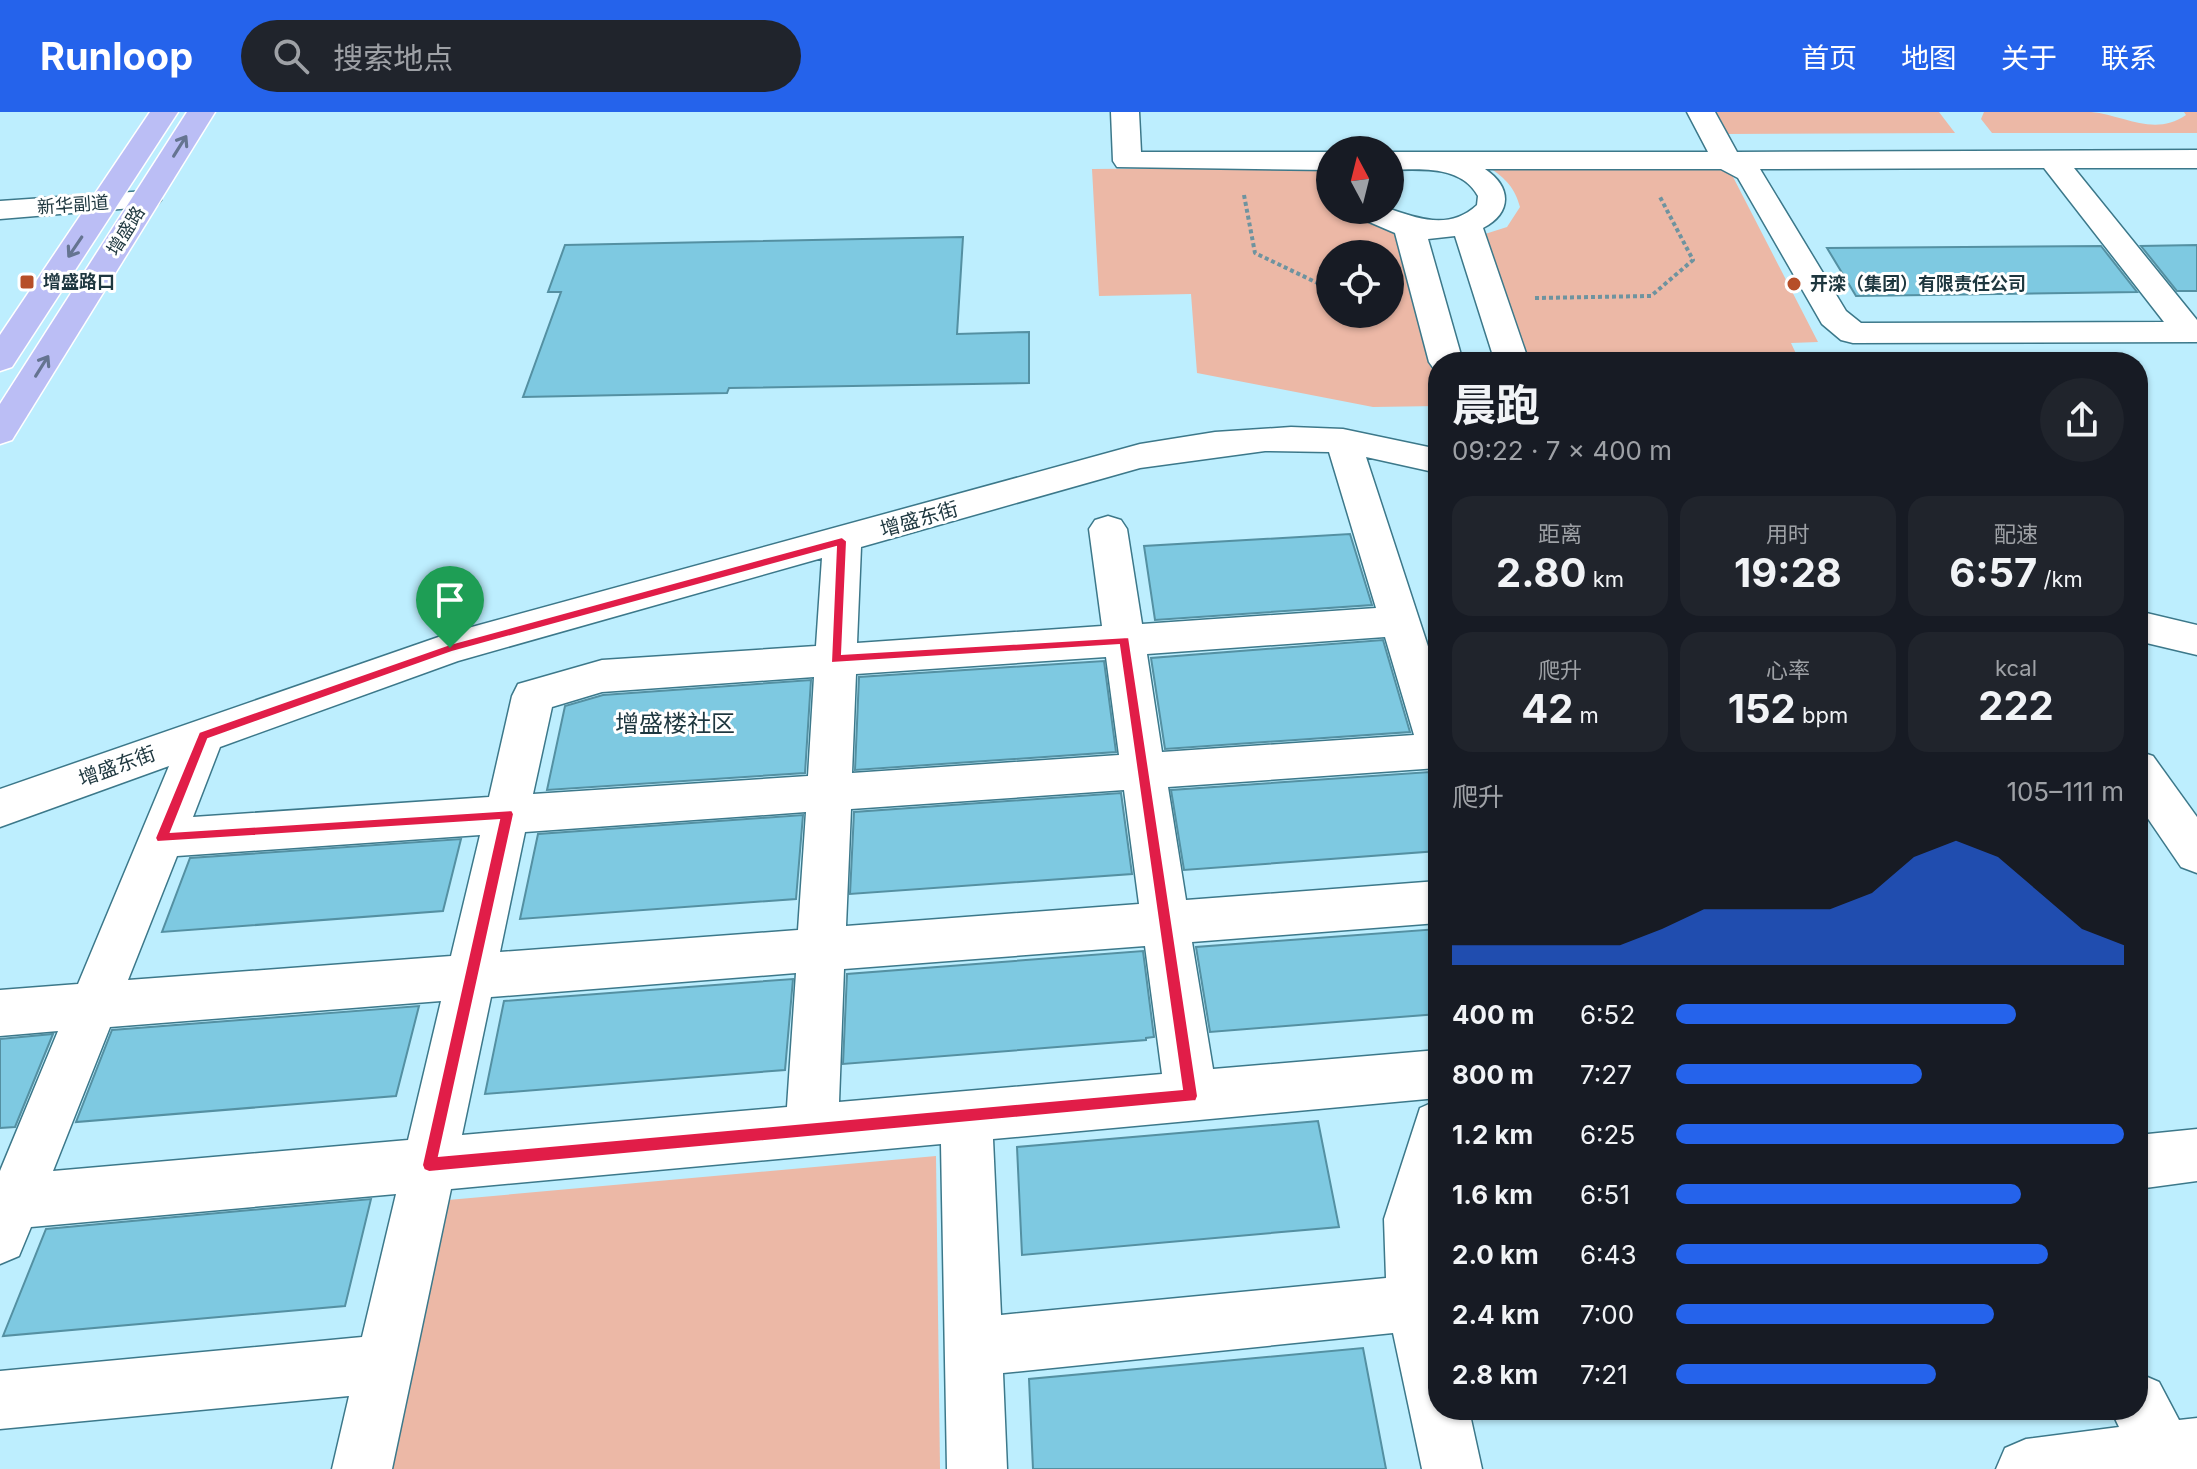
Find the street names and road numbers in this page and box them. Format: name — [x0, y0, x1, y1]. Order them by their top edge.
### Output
street label: 新华副道 — [36, 192, 110, 217]
street label: 增盛路 — [102, 202, 149, 259]
street label: 增盛东街 — [877, 496, 961, 542]
street label: 增盛东街 — [75, 741, 159, 791]

